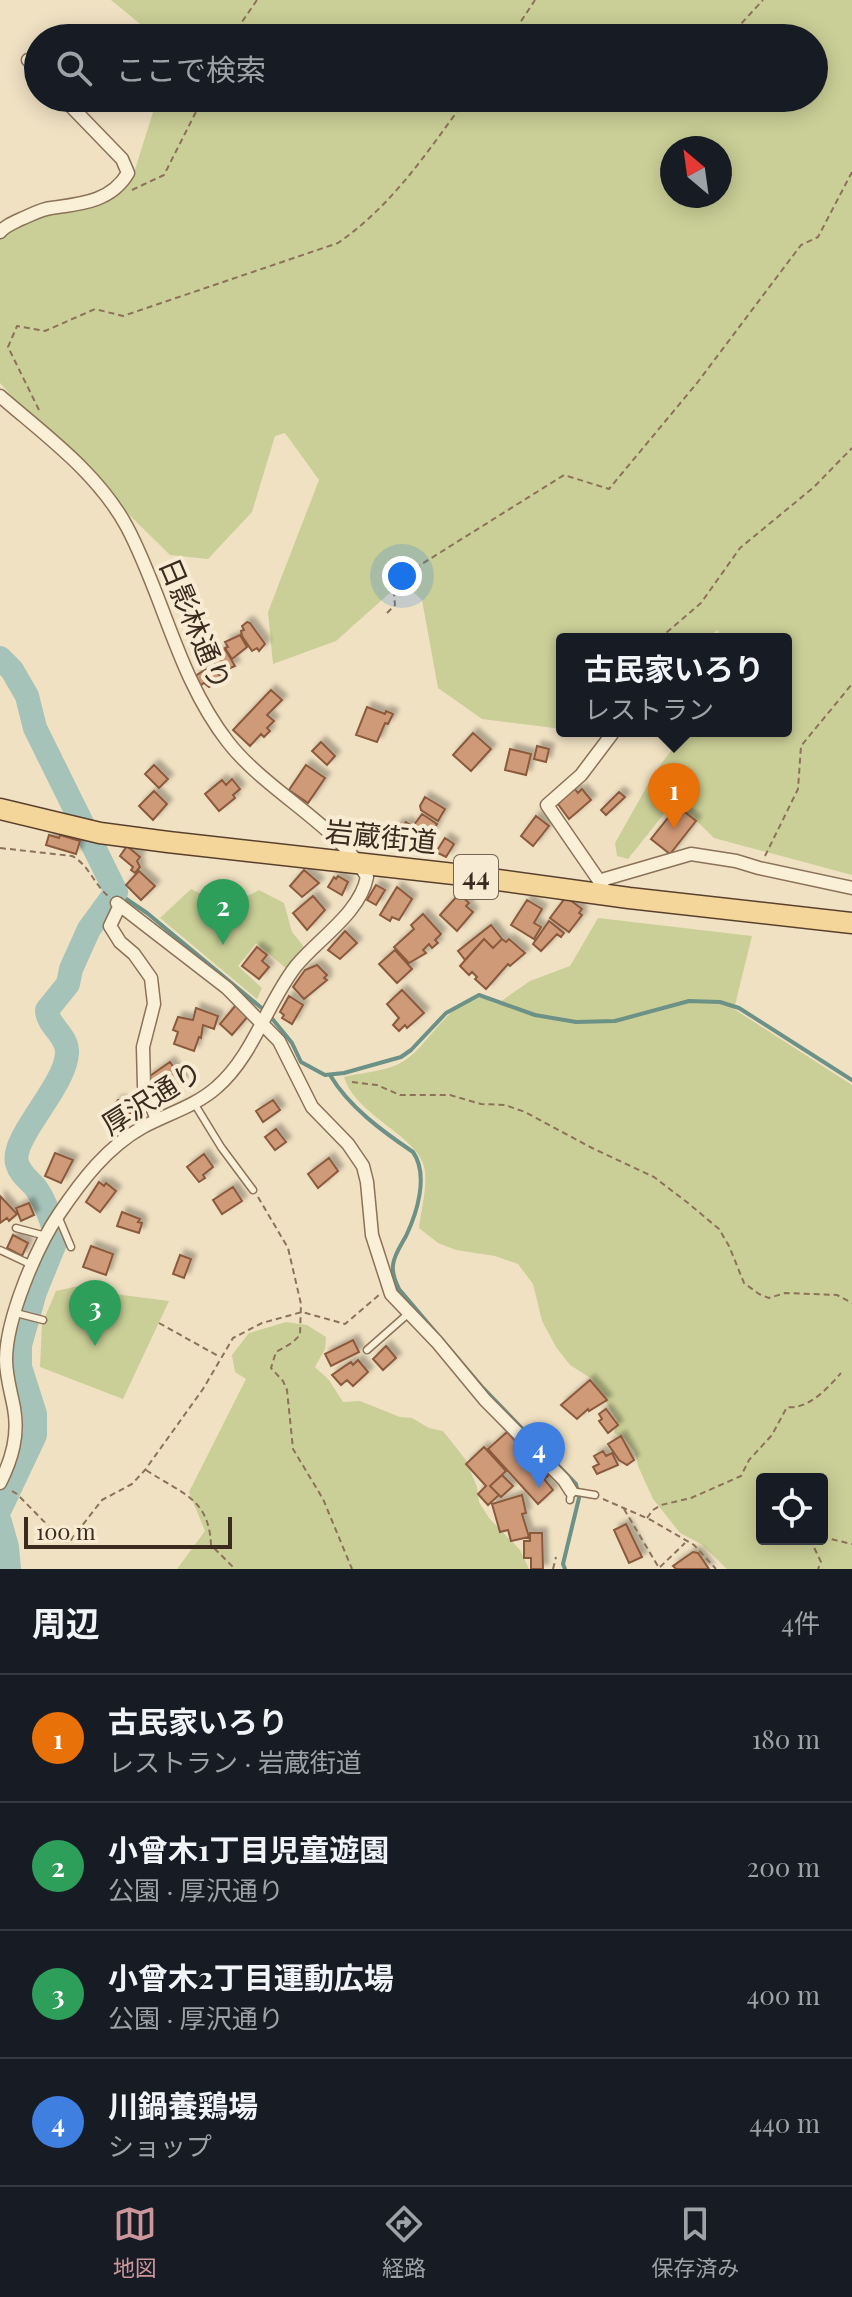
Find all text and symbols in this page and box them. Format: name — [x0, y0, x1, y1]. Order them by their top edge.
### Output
search box — [24, 24, 828, 112]
icon: search — [52, 46, 96, 90]
text: ここで検索 — [116, 49, 266, 89]
north arrow — [660, 136, 732, 208]
street label: 日影林通り — [152, 552, 241, 695]
your location — [382, 556, 422, 596]
popup — [556, 633, 792, 737]
text: 古民家いろり — [584, 648, 764, 688]
text: レストラン — [584, 691, 714, 726]
pin: 1 — [648, 763, 700, 829]
street label: 岩蔵街道 — [324, 811, 439, 860]
road number: 44 — [454, 855, 498, 899]
pin: 2 — [197, 879, 249, 945]
street label: 厚沢通り — [94, 1051, 209, 1142]
pin: 3 — [69, 1280, 121, 1346]
pin: 4 — [513, 1422, 565, 1488]
map controls — [756, 1473, 828, 1545]
button: locate — [756, 1473, 828, 1545]
scale bar — [24, 1513, 232, 1549]
text: 100 m — [36, 1516, 96, 1546]
text: 周辺 — [32, 1599, 100, 1645]
text: 4件 — [781, 1605, 820, 1640]
text: 古民家いろり — [108, 1701, 288, 1741]
text: 1 — [53, 1721, 63, 1756]
text: 180 m — [752, 1721, 820, 1756]
text: レストラン · 岩蔵街道 — [108, 1744, 362, 1779]
text: 小曾木1丁目児童遊園 — [108, 1829, 390, 1869]
text: 2 — [51, 1849, 65, 1884]
text: 200 m — [747, 1849, 820, 1884]
text: 公園 · 厚沢通り — [108, 1872, 284, 1907]
text: 小曾木2丁目運動広場 — [108, 1957, 394, 1997]
text: 3 — [52, 1977, 64, 2012]
text: 400 m — [746, 1977, 820, 2012]
text: 公園 · 厚沢通り — [108, 2000, 284, 2035]
text: 川鍋養鶏場 — [108, 2085, 258, 2125]
text: 4 — [51, 2105, 65, 2140]
text: 440 m — [749, 2105, 820, 2140]
text: ショップ — [108, 2128, 212, 2163]
tab: 地図 — [113, 2202, 157, 2282]
tab: 経路 — [382, 2202, 426, 2282]
tab: 保存済み — [651, 2202, 739, 2282]

